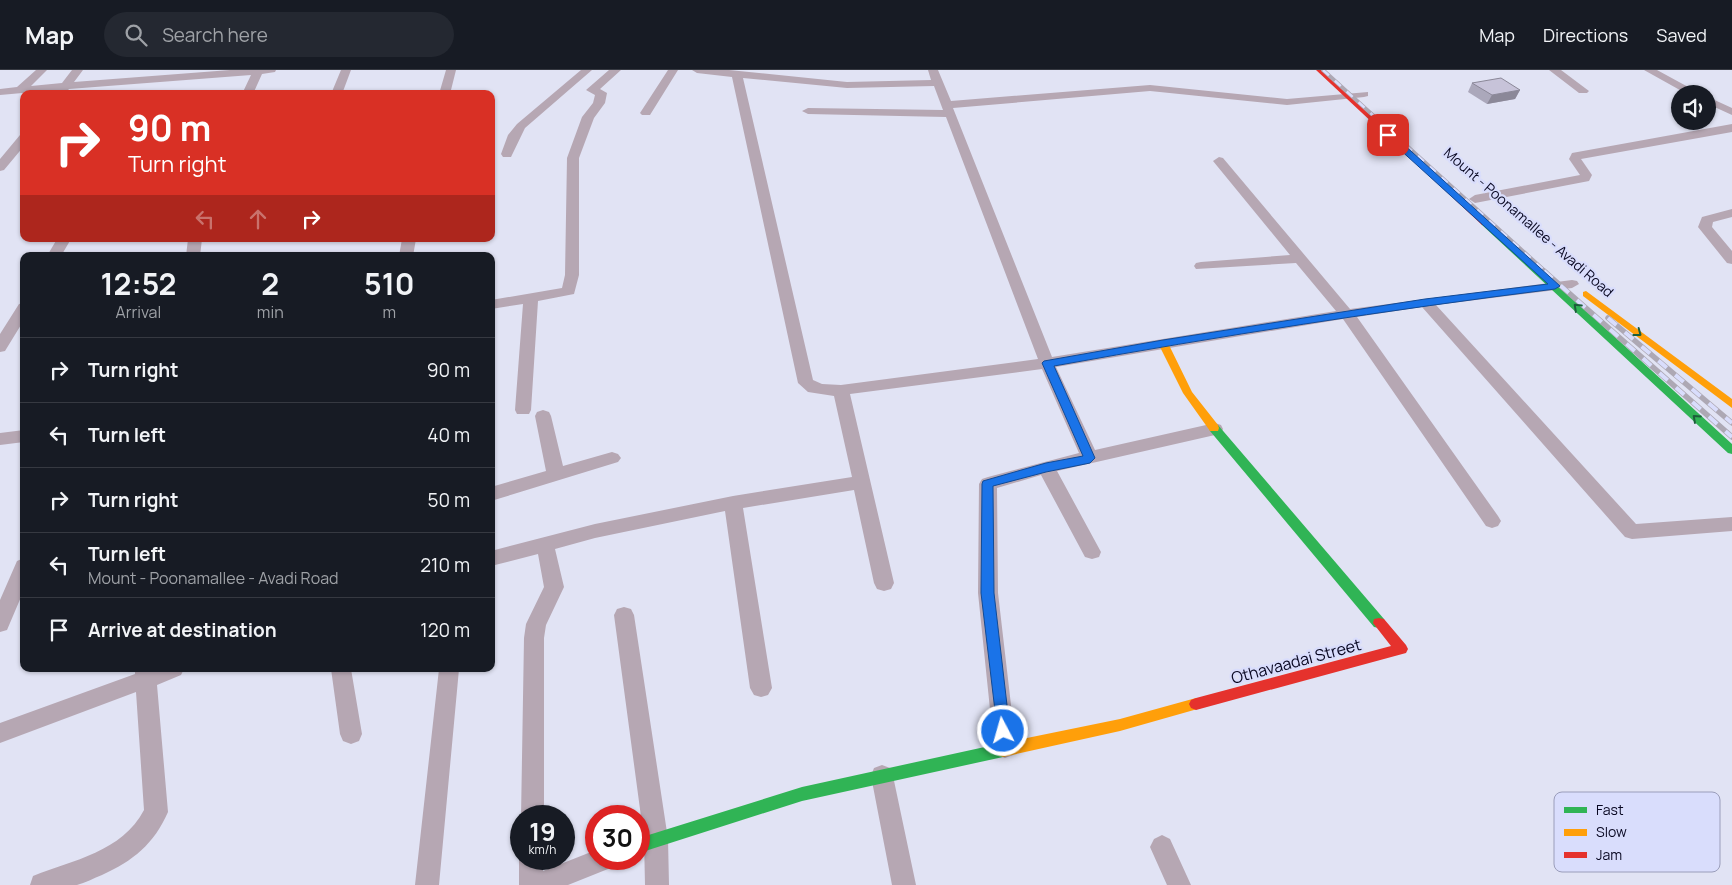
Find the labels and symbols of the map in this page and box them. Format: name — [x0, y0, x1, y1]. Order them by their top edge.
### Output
pin — [1367, 114, 1409, 156]
street label: Mount - Poonamallee - Avadi Road — [1440, 143, 1618, 301]
one-way arrow — [1574, 304, 1583, 313]
one-way arrow — [1632, 328, 1641, 336]
one-way arrow — [1693, 414, 1702, 423]
street label: Othavaadai Street — [1229, 633, 1363, 689]
position arrow — [976, 704, 1028, 756]
legend — [1554, 792, 1720, 872]
text: Fast — [1596, 800, 1624, 819]
speed limit sign: 30 — [585, 805, 650, 870]
text: Slow — [1596, 822, 1627, 841]
text: Jam — [1596, 845, 1622, 864]

